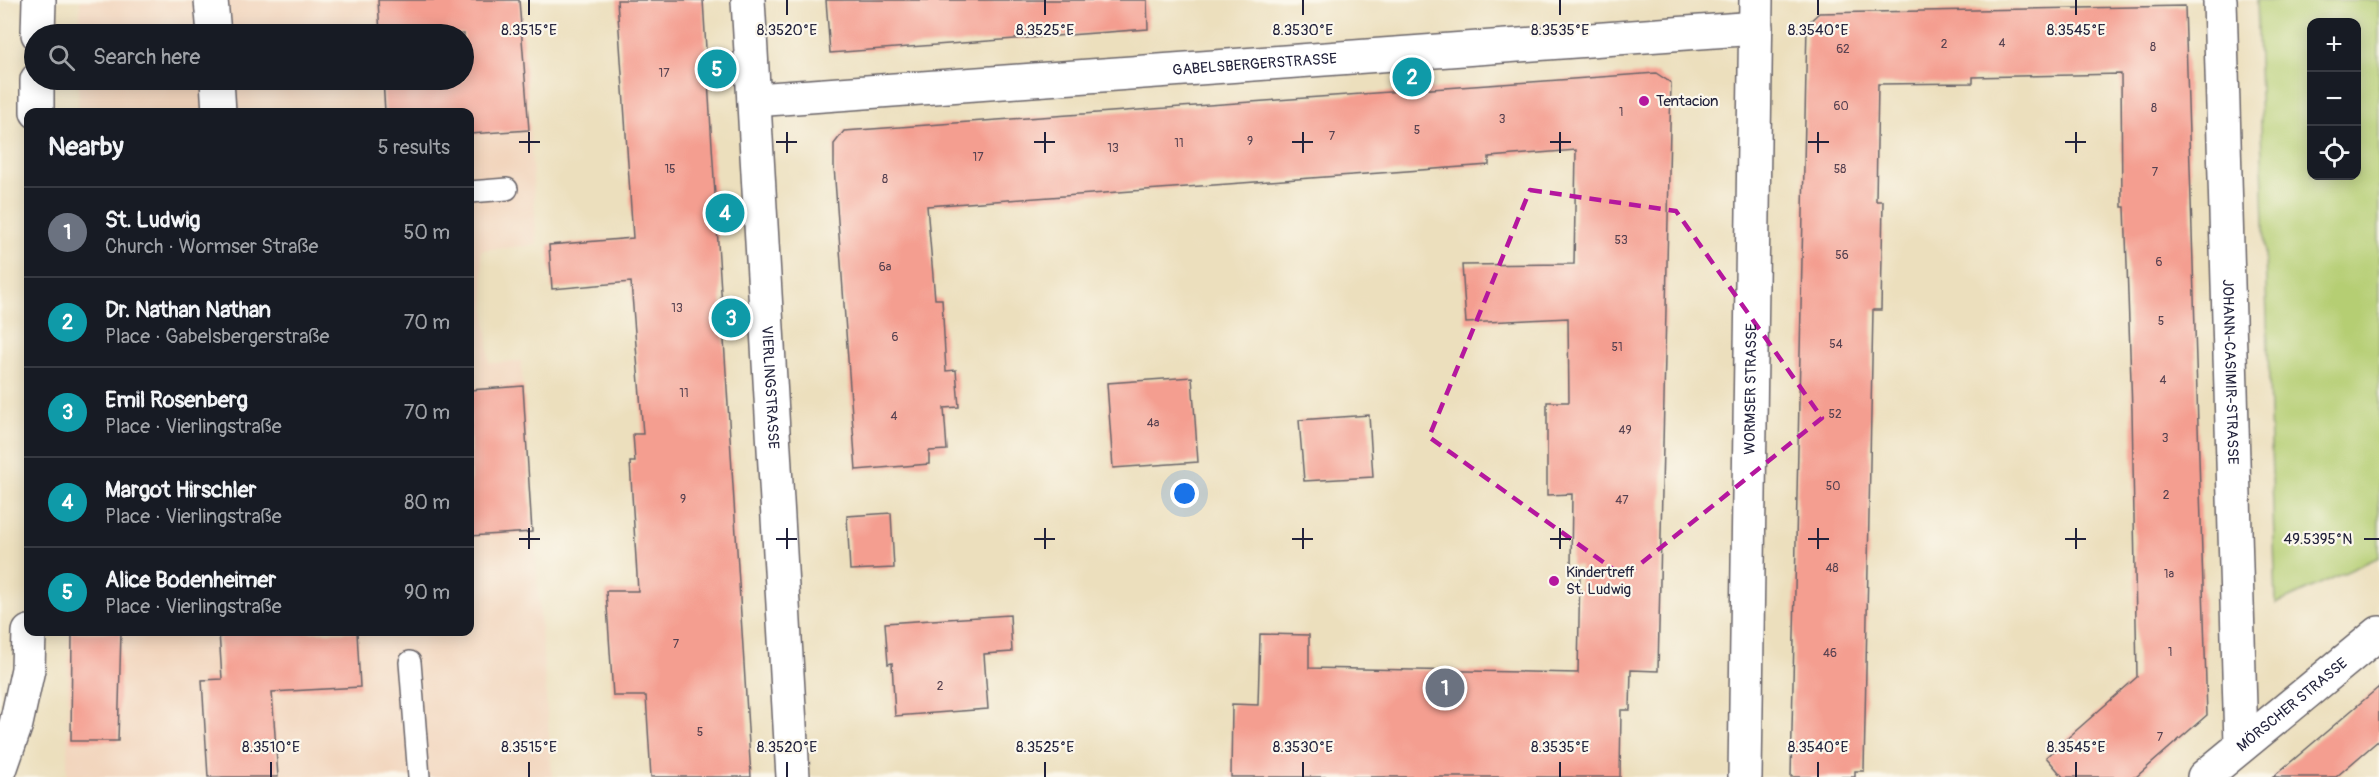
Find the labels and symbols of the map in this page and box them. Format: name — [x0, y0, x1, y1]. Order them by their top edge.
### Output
text: 8.3515°E — [501, 21, 557, 40]
text: 8.3520°E — [757, 21, 817, 40]
text: 8.3525°E — [1016, 21, 1074, 40]
text: 8.3530°E — [1273, 21, 1333, 40]
text: 8.3535°E — [1531, 21, 1589, 40]
text: 8.3540°E — [1788, 21, 1849, 40]
text: 8.3545°E — [2047, 21, 2105, 40]
house number: 4 — [1999, 36, 2006, 51]
house number: 2 — [1941, 37, 1948, 52]
house number: 8 — [2150, 40, 2156, 55]
house number: 62 — [1836, 42, 1850, 57]
pin: 5 — [698, 46, 736, 92]
street label: GABELSBERGERSTRASSE — [1172, 49, 1338, 80]
pin: 2 — [1392, 54, 1432, 100]
house number: 17 — [658, 66, 670, 81]
place label: Tentacion — [1656, 92, 1719, 111]
marker: Tentacion — [1637, 94, 1651, 108]
house number: 60 — [1833, 99, 1849, 114]
house number: 8 — [2151, 101, 2157, 116]
house number: 1 — [1619, 105, 1623, 120]
house number: 3 — [1499, 112, 1506, 127]
house number: 5 — [1414, 123, 1420, 138]
house number: 7 — [1329, 129, 1336, 144]
house number: 9 — [1247, 134, 1253, 149]
house number: 11 — [1174, 136, 1184, 151]
house number: 13 — [1107, 141, 1119, 156]
house number: 17 — [972, 150, 984, 165]
house number: 15 — [664, 162, 676, 177]
house number: 58 — [1834, 162, 1846, 177]
house number: 7 — [2152, 165, 2159, 180]
house number: 8 — [882, 172, 888, 187]
pin: 4 — [706, 190, 744, 236]
house number: 53 — [1614, 233, 1628, 248]
house number: 56 — [1835, 248, 1849, 263]
house number: 6 — [2156, 255, 2163, 270]
house number: 6a — [879, 260, 892, 275]
street label: JOHANN-CASIMIR-STRASSE — [2218, 279, 2242, 465]
pin: 3 — [712, 296, 750, 340]
house number: 13 — [671, 301, 683, 316]
house number: 5 — [2158, 314, 2164, 329]
street label: WORMSER STRASSE — [1741, 323, 1761, 455]
street label: VIERLINGSTRASSE — [757, 325, 783, 450]
house number: 6 — [892, 330, 899, 345]
house number: 54 — [1829, 337, 1843, 352]
house number: 51 — [1611, 340, 1623, 355]
house number: 4 — [2160, 373, 2167, 388]
house number: 11 — [679, 386, 689, 401]
house number: 52 — [1828, 407, 1842, 422]
house number: 4 — [891, 409, 898, 424]
house number: 4a — [1147, 416, 1160, 431]
house number: 49 — [1618, 423, 1632, 438]
house number: 3 — [2162, 431, 2169, 446]
your location — [1170, 479, 1199, 508]
house number: 50 — [1826, 479, 1840, 494]
house number: 2 — [2163, 488, 2170, 503]
house number: 9 — [680, 492, 686, 507]
house number: 47 — [1615, 493, 1629, 508]
text: 49.5395°N — [2284, 530, 2352, 549]
house number: 48 — [1825, 561, 1839, 576]
place label: Kindertreff St. Ludwig — [1566, 563, 1635, 599]
house number: 1a — [2164, 567, 2175, 582]
marker: Kindertreff St. Ludwig — [1547, 574, 1561, 588]
house number: 7 — [673, 637, 680, 652]
house number: 1 — [2168, 645, 2172, 660]
house number: 46 — [1823, 646, 1837, 661]
street label: MÖRSCHER STRASSE — [2233, 654, 2352, 756]
pin: 1 — [1426, 666, 1464, 710]
house number: 2 — [937, 679, 944, 694]
house number: 5 — [697, 725, 703, 740]
house number: 7 — [2157, 730, 2164, 745]
text: 8.3510°E — [242, 738, 300, 757]
text: 8.3515°E — [501, 738, 557, 757]
text: 8.3520°E — [757, 738, 817, 757]
text: 8.3525°E — [1016, 738, 1074, 757]
text: 8.3530°E — [1273, 738, 1333, 757]
text: 8.3535°E — [1531, 738, 1589, 757]
text: 8.3540°E — [1788, 738, 1849, 757]
text: 8.3545°E — [2047, 738, 2105, 757]

